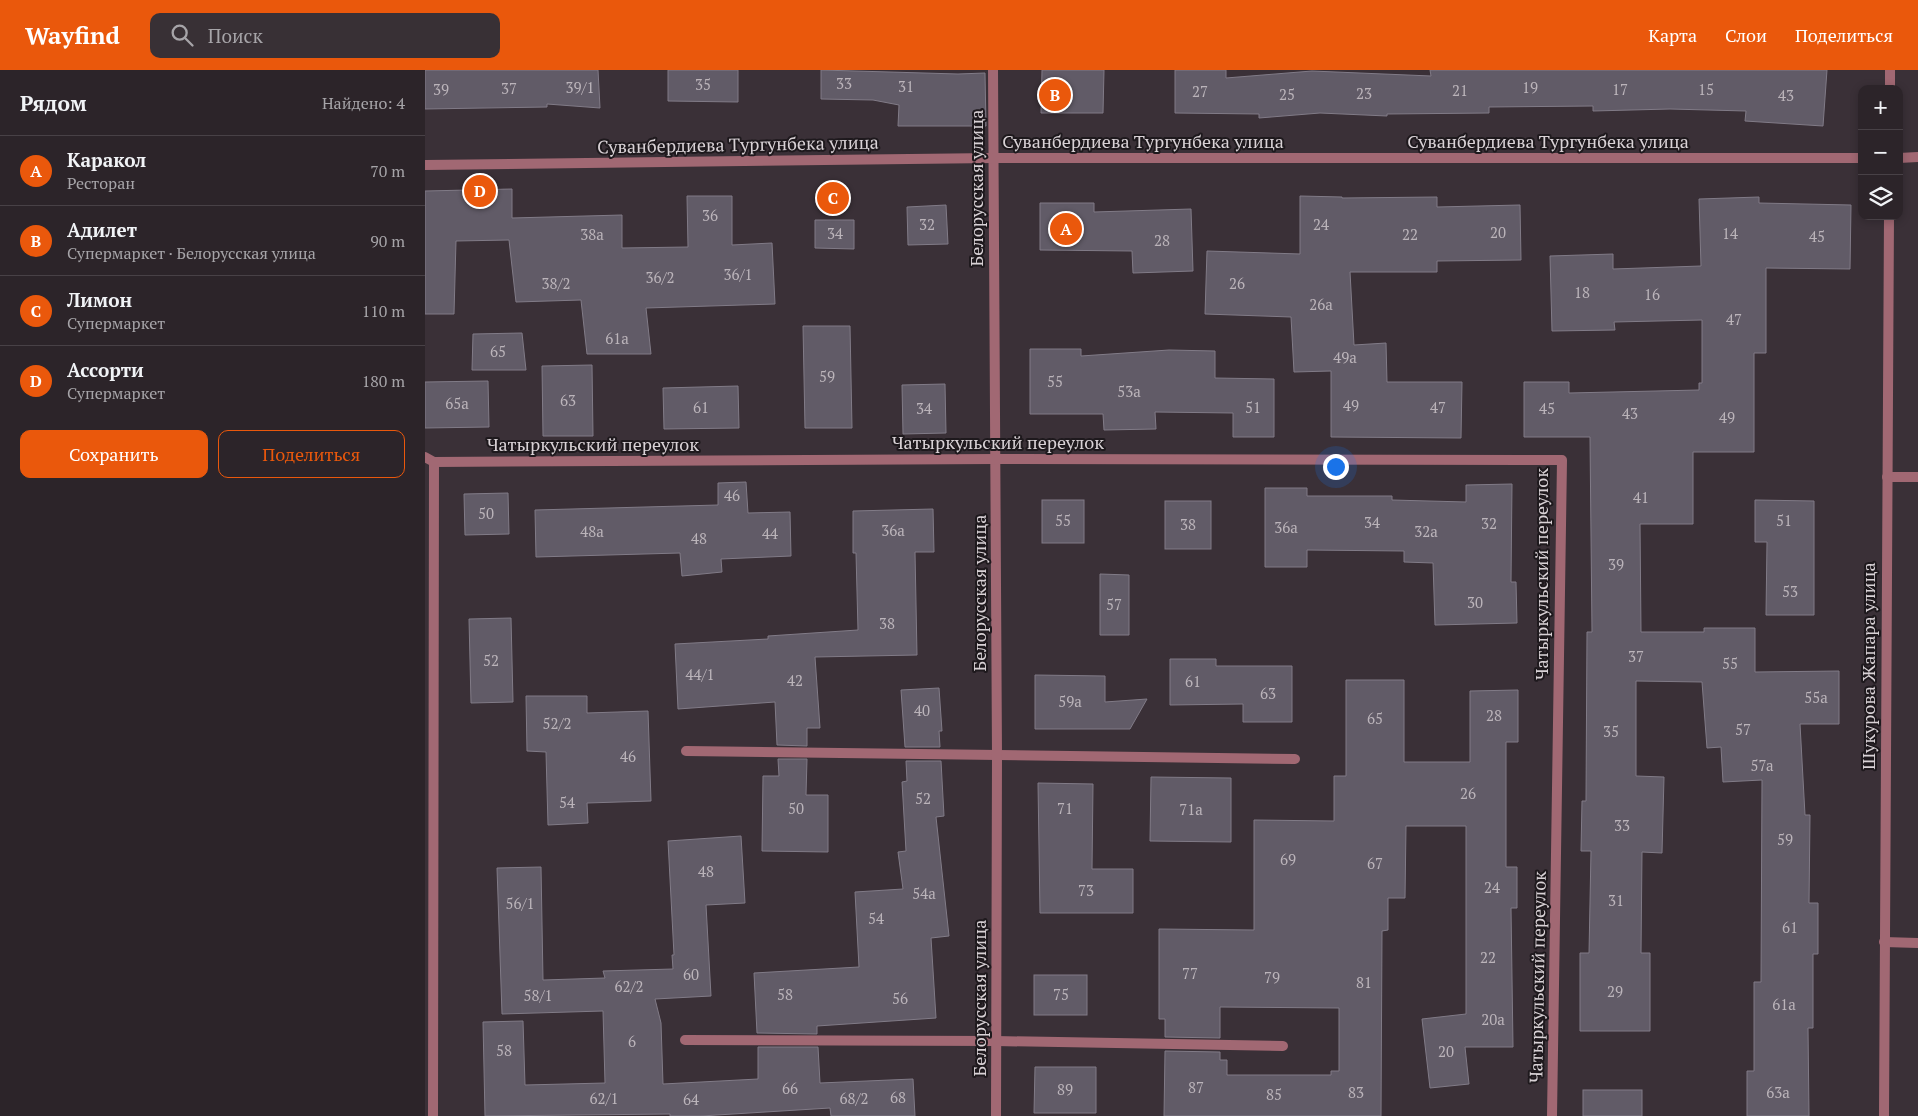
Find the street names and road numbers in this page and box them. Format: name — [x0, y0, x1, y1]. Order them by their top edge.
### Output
street label: Белорусская улица — [964, 110, 988, 266]
street label: Суванбердиева Тургунбека улица — [1002, 129, 1284, 153]
street label: Суванбердиева Тургунбека улица — [1407, 129, 1689, 153]
street label: Суванбердиева Тургунбека улица — [597, 130, 879, 158]
street label: Чатыркульский переулок — [892, 430, 1104, 454]
street label: Чатыркульский переулок — [487, 432, 699, 456]
street label: Чатыркульский переулок — [1529, 468, 1553, 680]
street label: Белорусская улица — [967, 515, 991, 671]
street label: Шукурова Жапара улица — [1856, 562, 1880, 770]
street label: Чатыркульский переулок — [1523, 871, 1551, 1083]
street label: Белорусская улица — [967, 920, 991, 1076]

